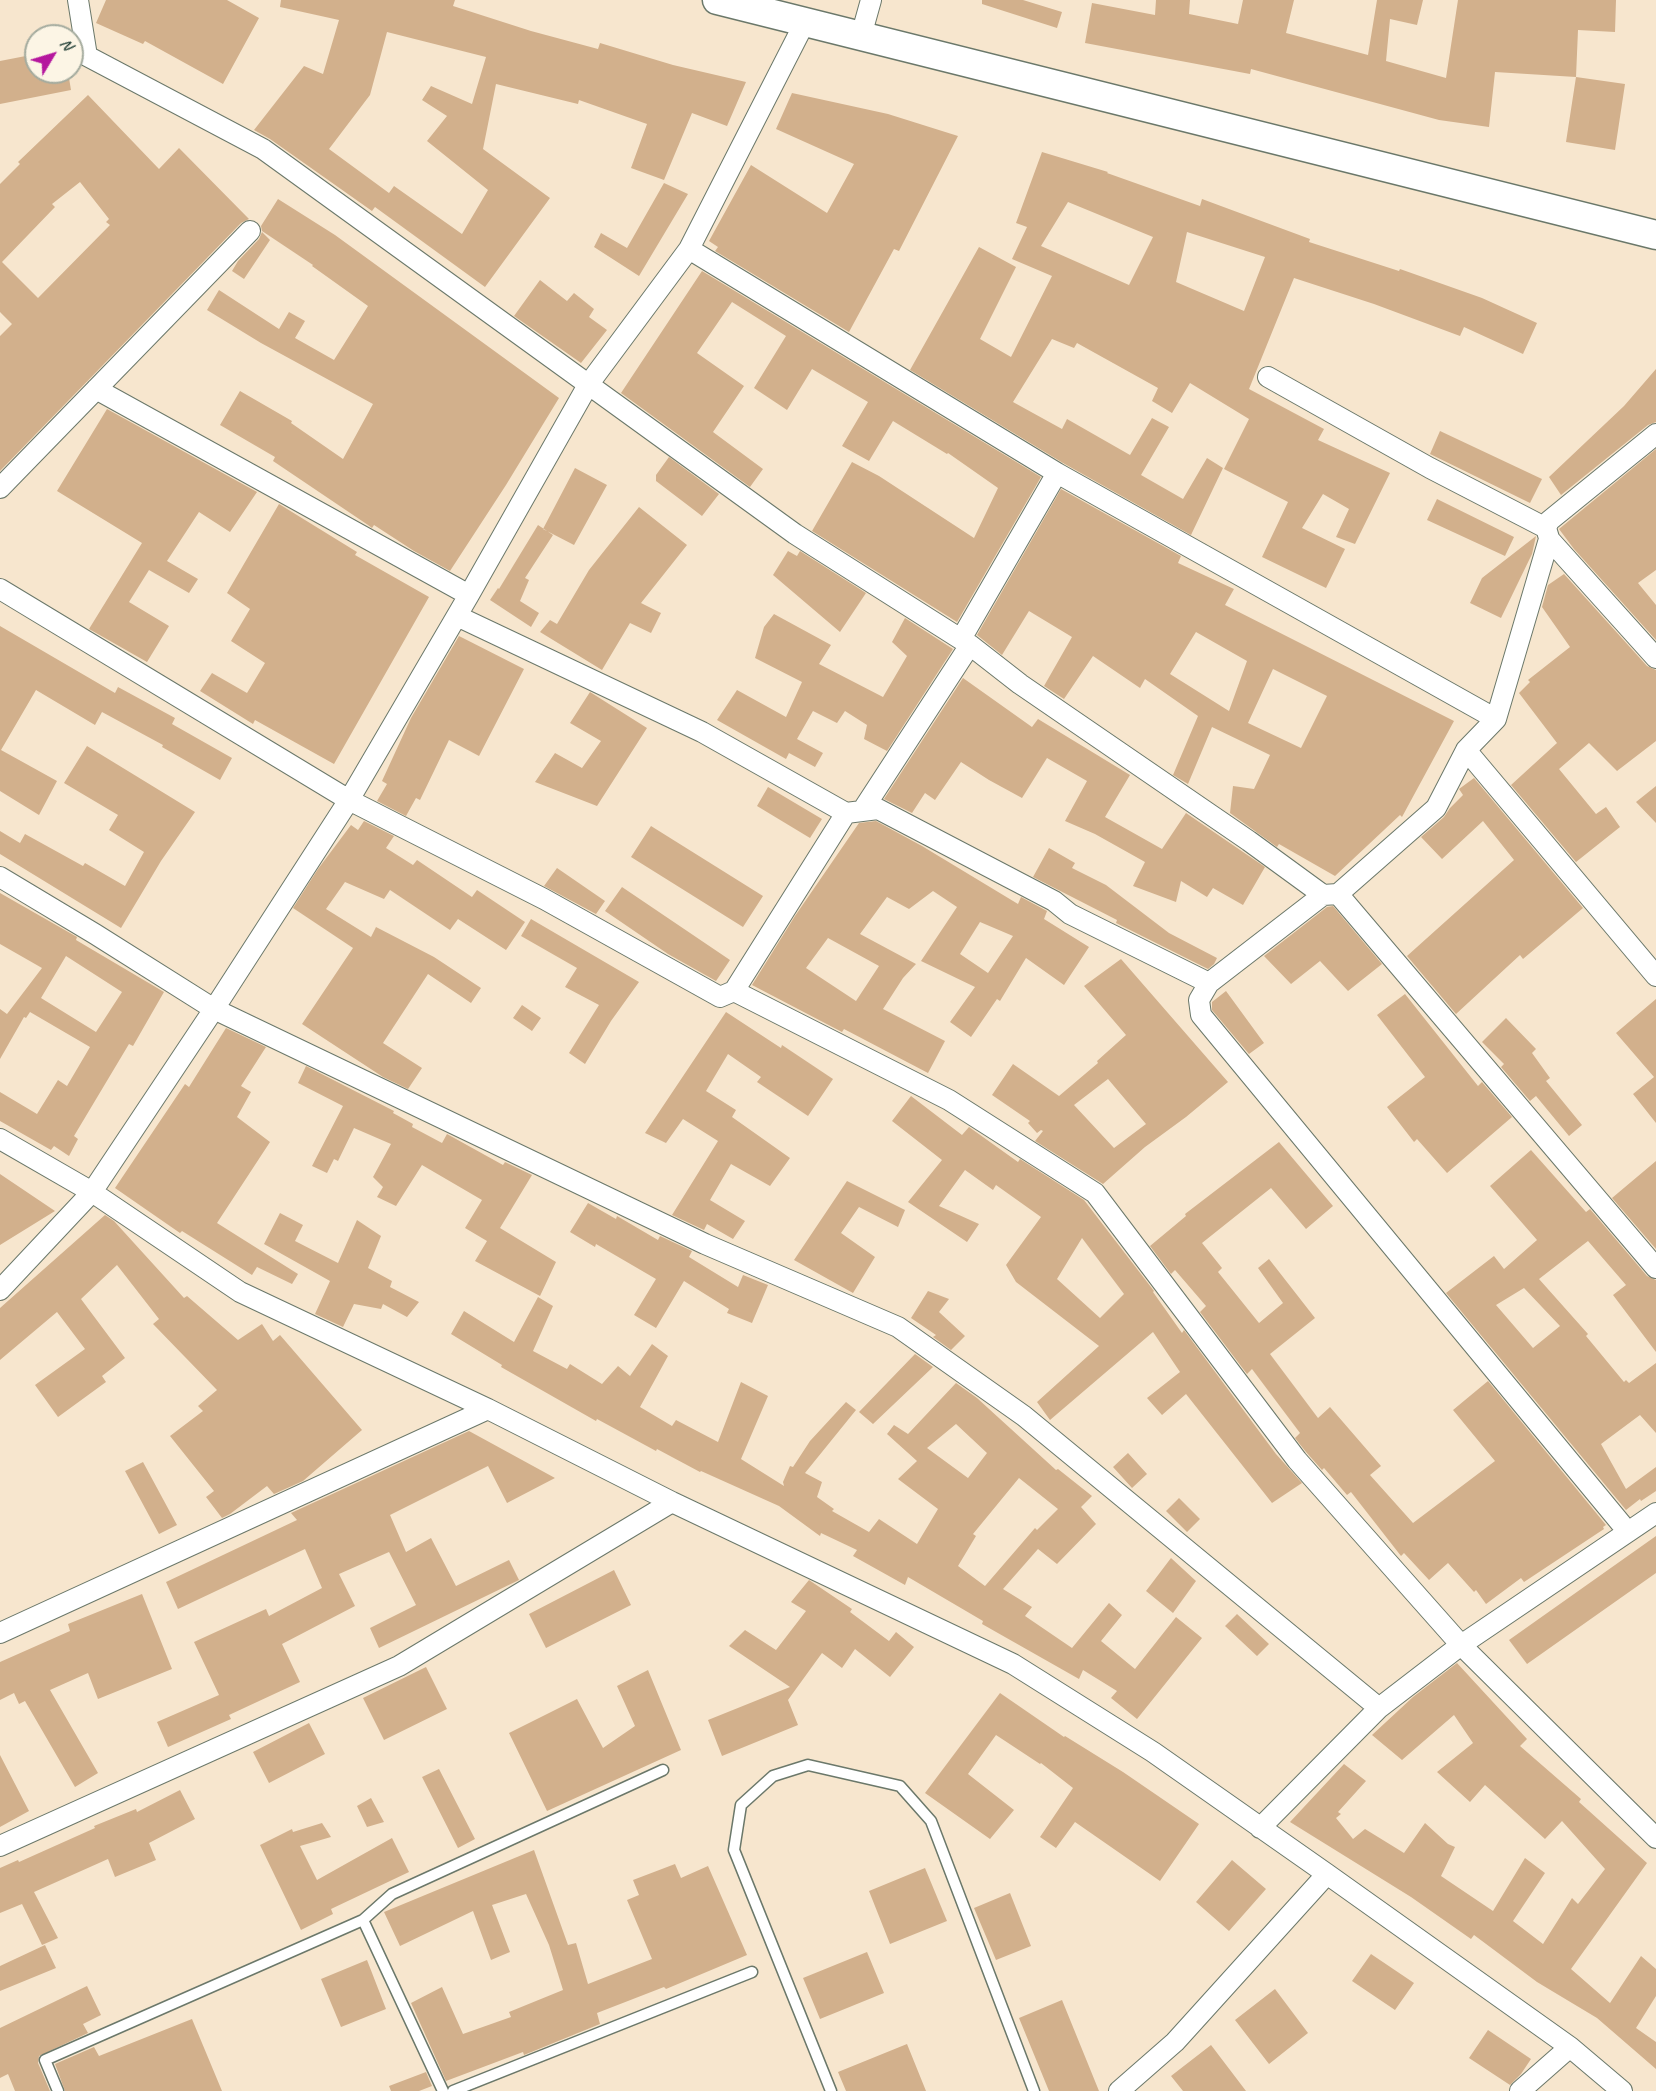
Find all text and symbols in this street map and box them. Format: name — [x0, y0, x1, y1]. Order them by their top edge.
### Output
north arrow — [24, 24, 84, 84]
text: N — [56, 34, 78, 54]

